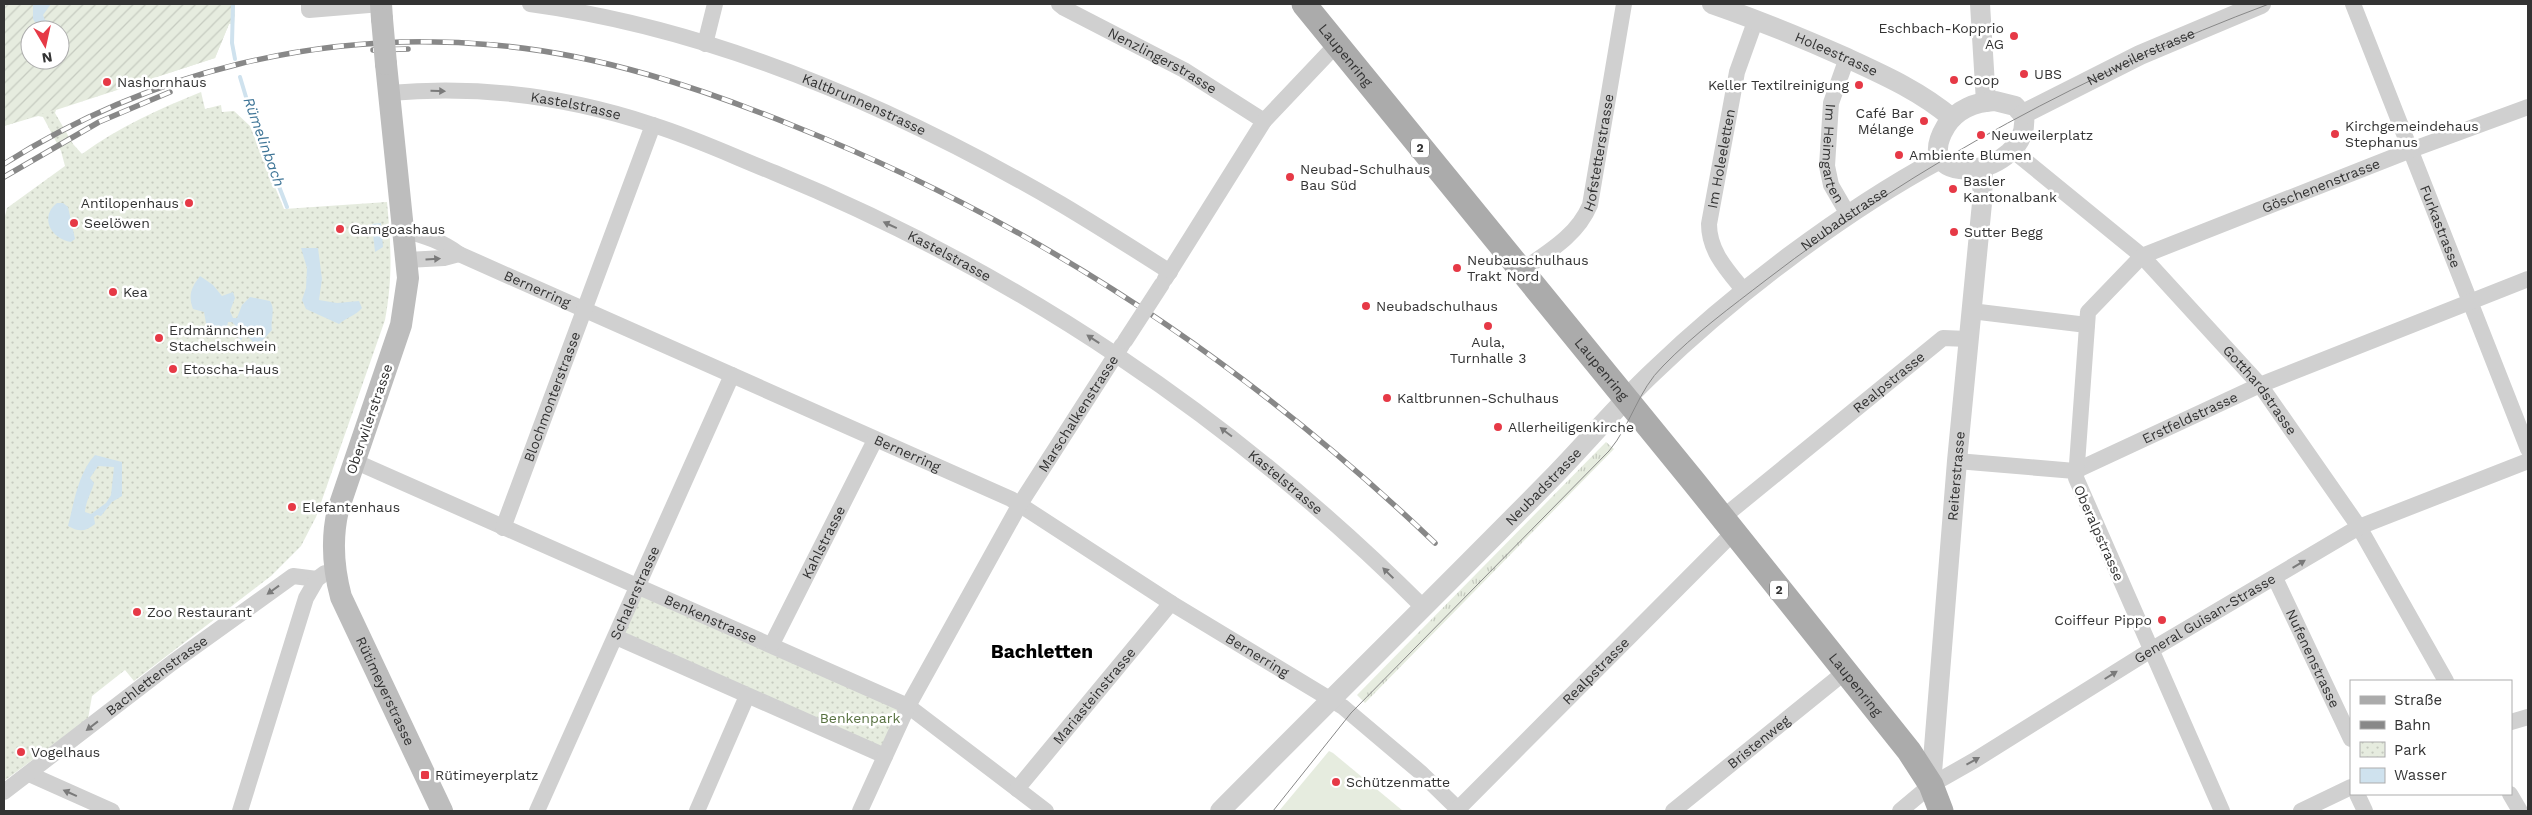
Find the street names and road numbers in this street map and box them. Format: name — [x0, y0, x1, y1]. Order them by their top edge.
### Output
street label: Laupenring — [1315, 21, 1376, 90]
street label: Nenzlingerstrasse — [1105, 24, 1220, 97]
street label: Neuweilerstrasse — [2084, 25, 2197, 89]
street label: Holeestrasse — [1793, 29, 1880, 79]
street label: Kaltbrunnenstrasse — [800, 70, 929, 138]
street label: Kastelstrasse — [529, 89, 623, 123]
street label: Hofstetterstrasse — [1580, 93, 1617, 214]
street label: Im Heimgarten — [1819, 103, 1848, 206]
street label: Im Holeeletten — [1704, 108, 1738, 210]
road number: 2 — [1411, 138, 1429, 158]
street label: Göschenenstrasse — [2259, 155, 2382, 216]
street label: Neubadstrasse — [1797, 183, 1891, 254]
street label: Furkastrasse — [2417, 183, 2464, 270]
street label: Kastelstrasse — [905, 227, 994, 284]
street label: Bernerring — [502, 267, 573, 311]
street label: Blochmonterstrasse — [520, 329, 583, 464]
street label: Laupenring — [1572, 334, 1632, 404]
street label: Gotthardstrasse — [2220, 342, 2300, 438]
street label: Realpstrasse — [1850, 348, 1928, 416]
street label: Marschalkenstrasse — [1035, 352, 1121, 475]
street label: Oberwilerstrasse — [343, 362, 395, 476]
street label: Erstfeldstrasse — [2140, 389, 2240, 447]
street label: Reiterstrasse — [1944, 430, 1968, 521]
street label: Bernerring — [872, 431, 944, 475]
street label: Neubadstrasse — [1502, 444, 1584, 529]
street label: Kastelstrasse — [1245, 446, 1326, 518]
street label: Oberalpstrasse — [2071, 483, 2127, 583]
street label: Kahlstrasse — [798, 503, 848, 581]
street label: Schalerstrasse — [607, 544, 662, 642]
street label: General Guisan-Strasse — [2131, 570, 2278, 667]
road number: 2 — [1770, 580, 1788, 600]
street label: Benkenstrasse — [662, 591, 760, 646]
street label: Nufenenstrasse — [2283, 607, 2343, 710]
street label: Bernerring — [1223, 630, 1292, 681]
street label: Bachlettenstrasse — [103, 632, 211, 719]
street label: Rütimeyerstrasse — [353, 634, 418, 748]
street label: Realpstrasse — [1559, 634, 1632, 708]
street label: Mariasteinstrasse — [1050, 644, 1139, 747]
street label: Laupenring — [1826, 650, 1886, 720]
street label: Bristenweg — [1724, 712, 1793, 772]

